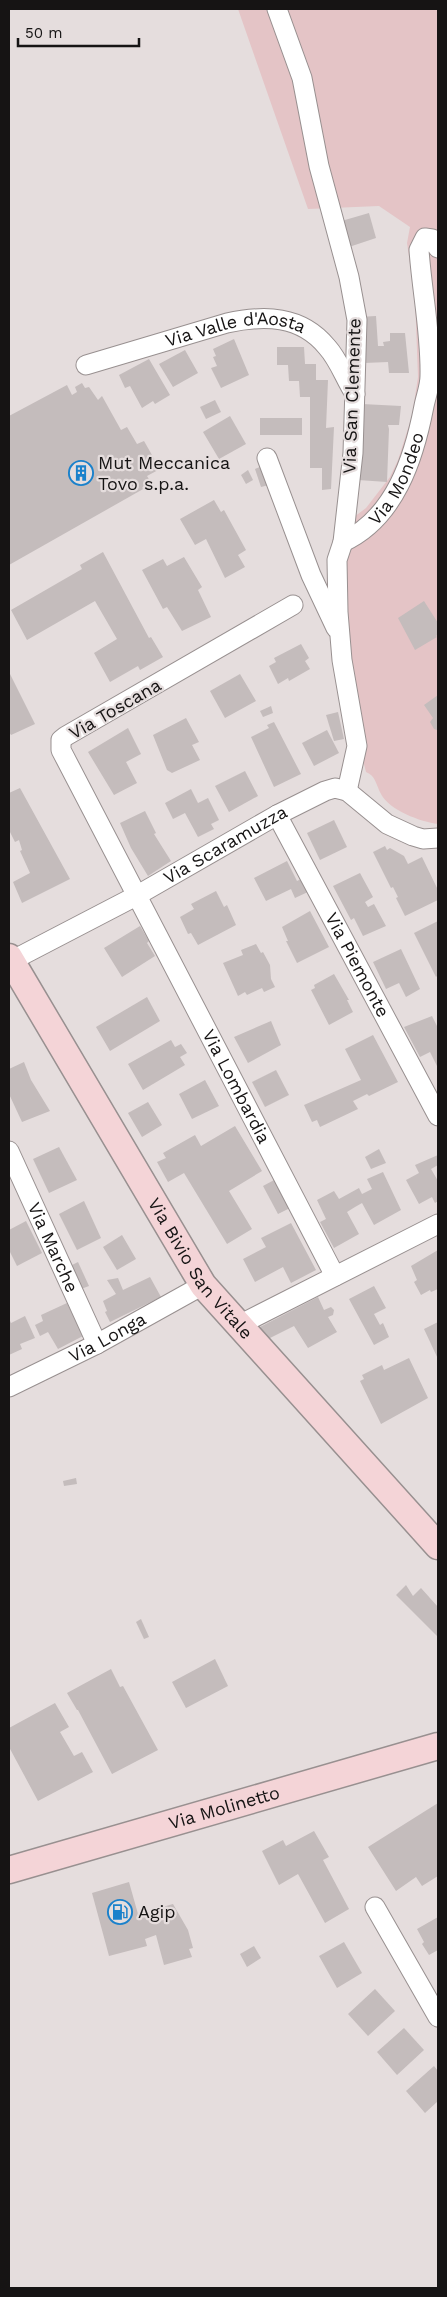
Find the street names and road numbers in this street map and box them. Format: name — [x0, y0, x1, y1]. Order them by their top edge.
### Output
street label: Via Valle d'Aosta — [163, 308, 309, 351]
street label: Via San Clemente — [338, 318, 365, 474]
street label: Via Mondeo — [364, 430, 428, 529]
street label: Via Toscana — [65, 674, 164, 743]
street label: Via Scaramuzza — [160, 801, 291, 888]
street label: Via Piemonte — [321, 909, 394, 1021]
street label: Via Lombardia — [198, 1026, 275, 1147]
street label: Via Bivio San Vitale — [144, 1194, 257, 1343]
street label: Via Marche — [24, 1199, 83, 1296]
street label: Via Longa — [65, 1308, 149, 1366]
street label: Via Molinetto — [166, 1781, 282, 1833]

